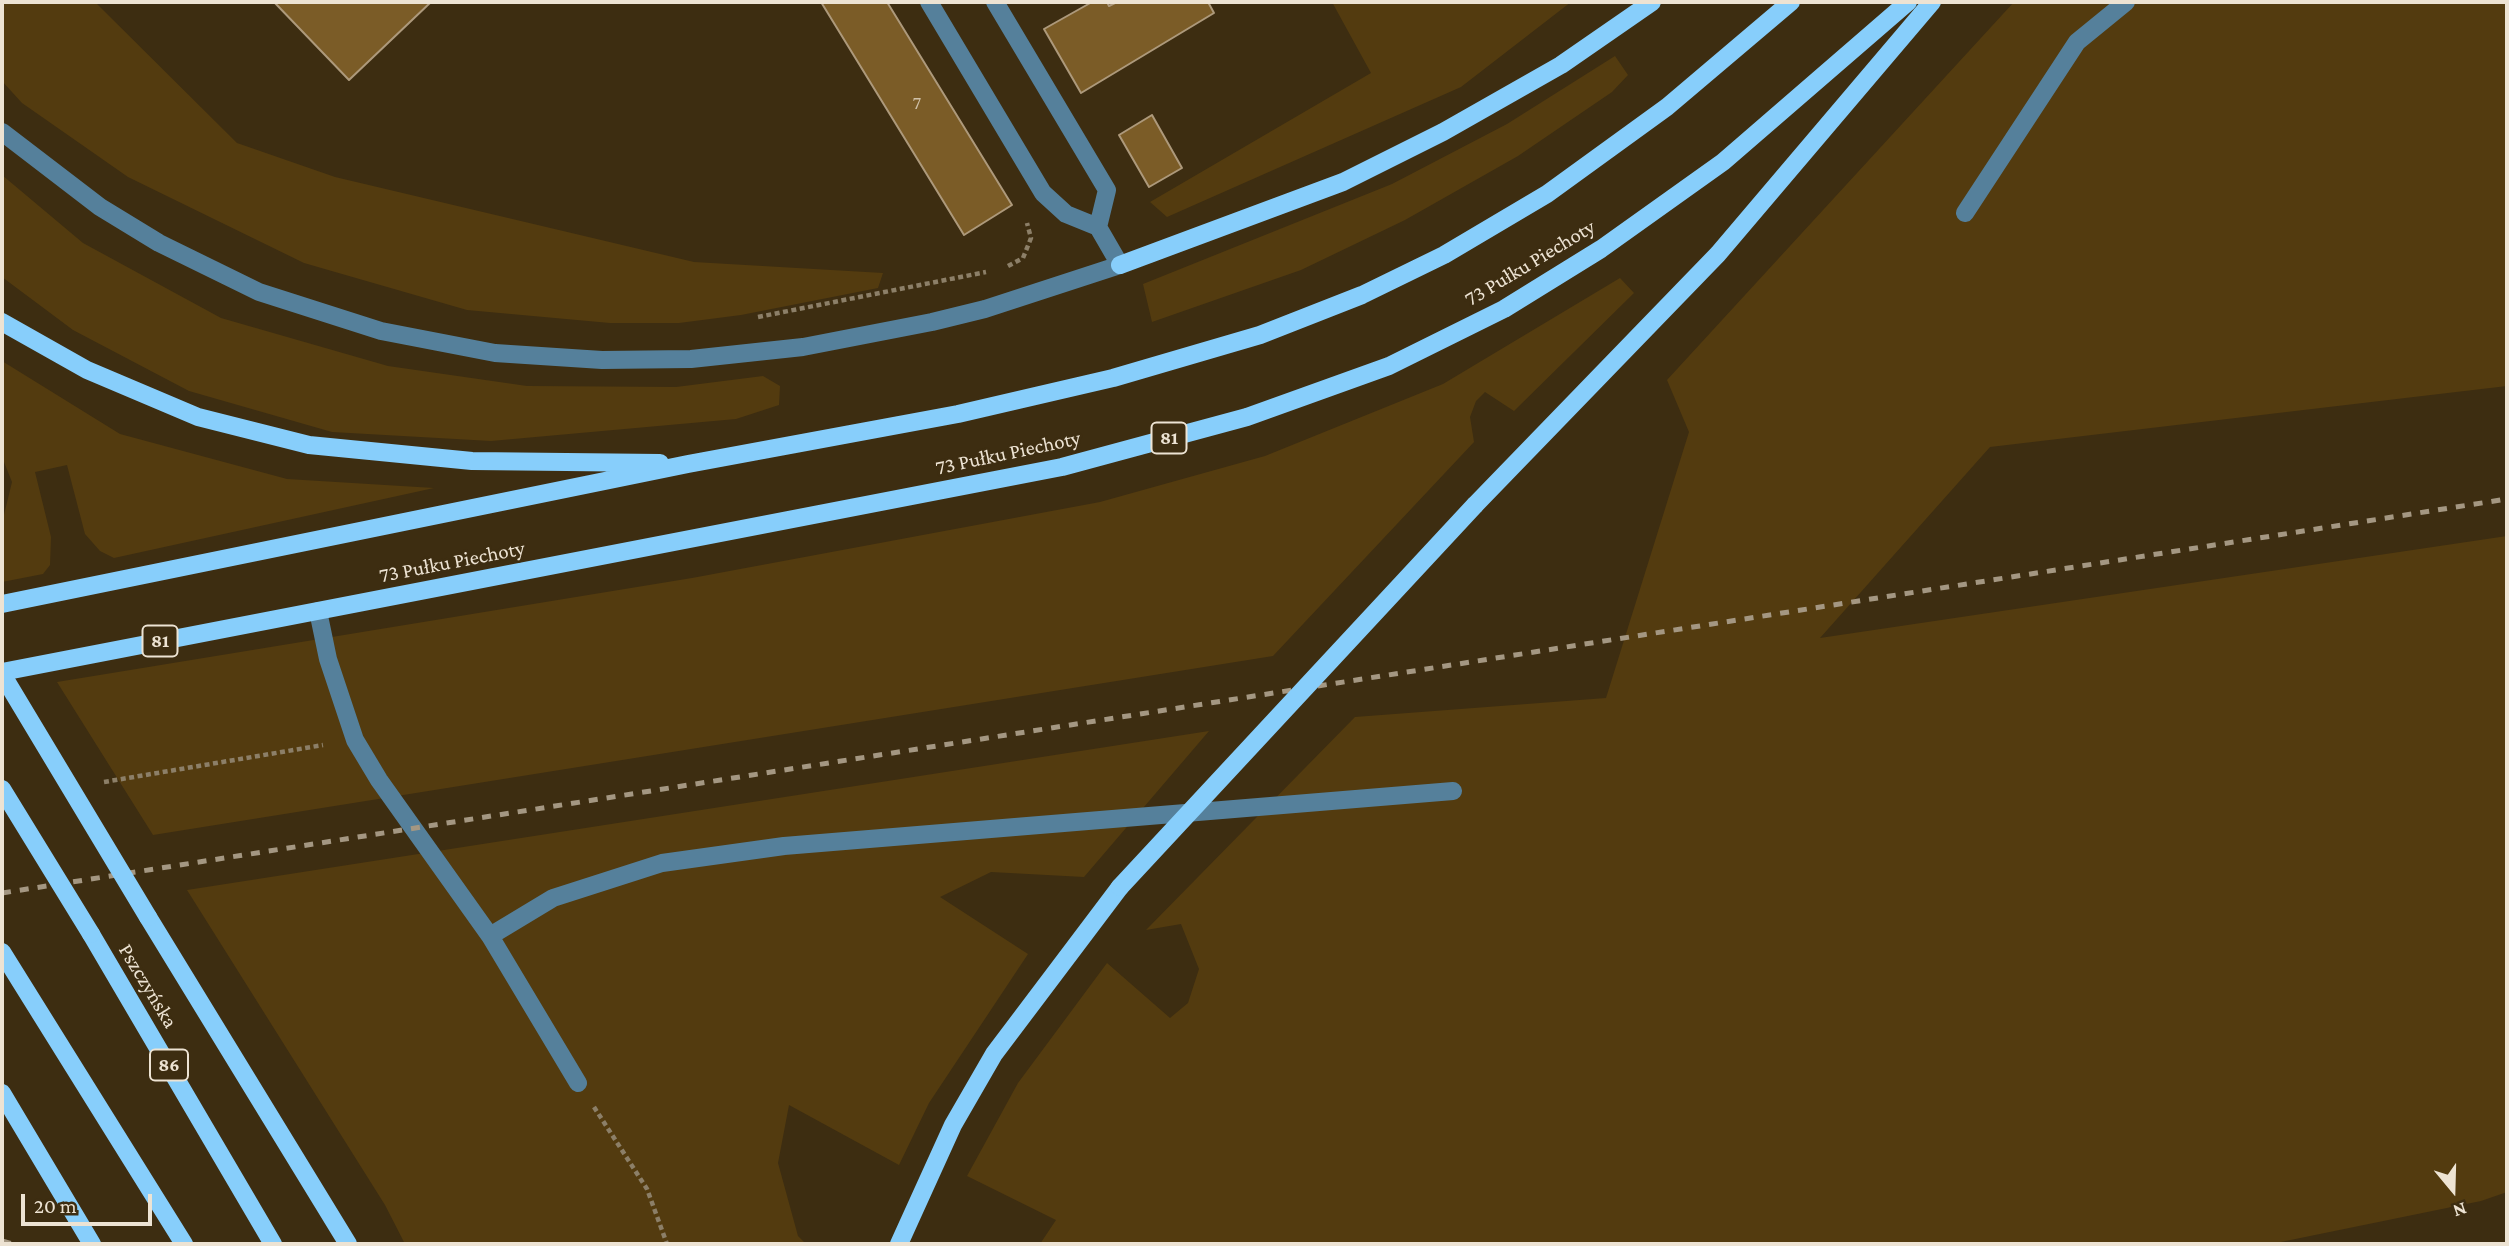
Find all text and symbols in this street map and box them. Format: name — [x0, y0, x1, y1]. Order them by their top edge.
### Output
house number: 7 — [913, 92, 921, 114]
street label: 73 Pułku Piechoty — [1460, 214, 1600, 312]
road number: 81 — [1152, 422, 1186, 453]
street label: 73 Pułku Piechoty — [933, 425, 1083, 481]
street label: 73 Pułku Piechoty — [377, 536, 527, 588]
road number: 81 — [142, 626, 178, 656]
street label: Pszczyńska — [113, 939, 183, 1033]
road number: 86 — [150, 1050, 188, 1080]
north arrow — [2418, 1155, 2488, 1225]
scale bar — [24, 1180, 156, 1224]
text: 20 m — [34, 1194, 77, 1218]
text: N — [2450, 1198, 2470, 1222]

